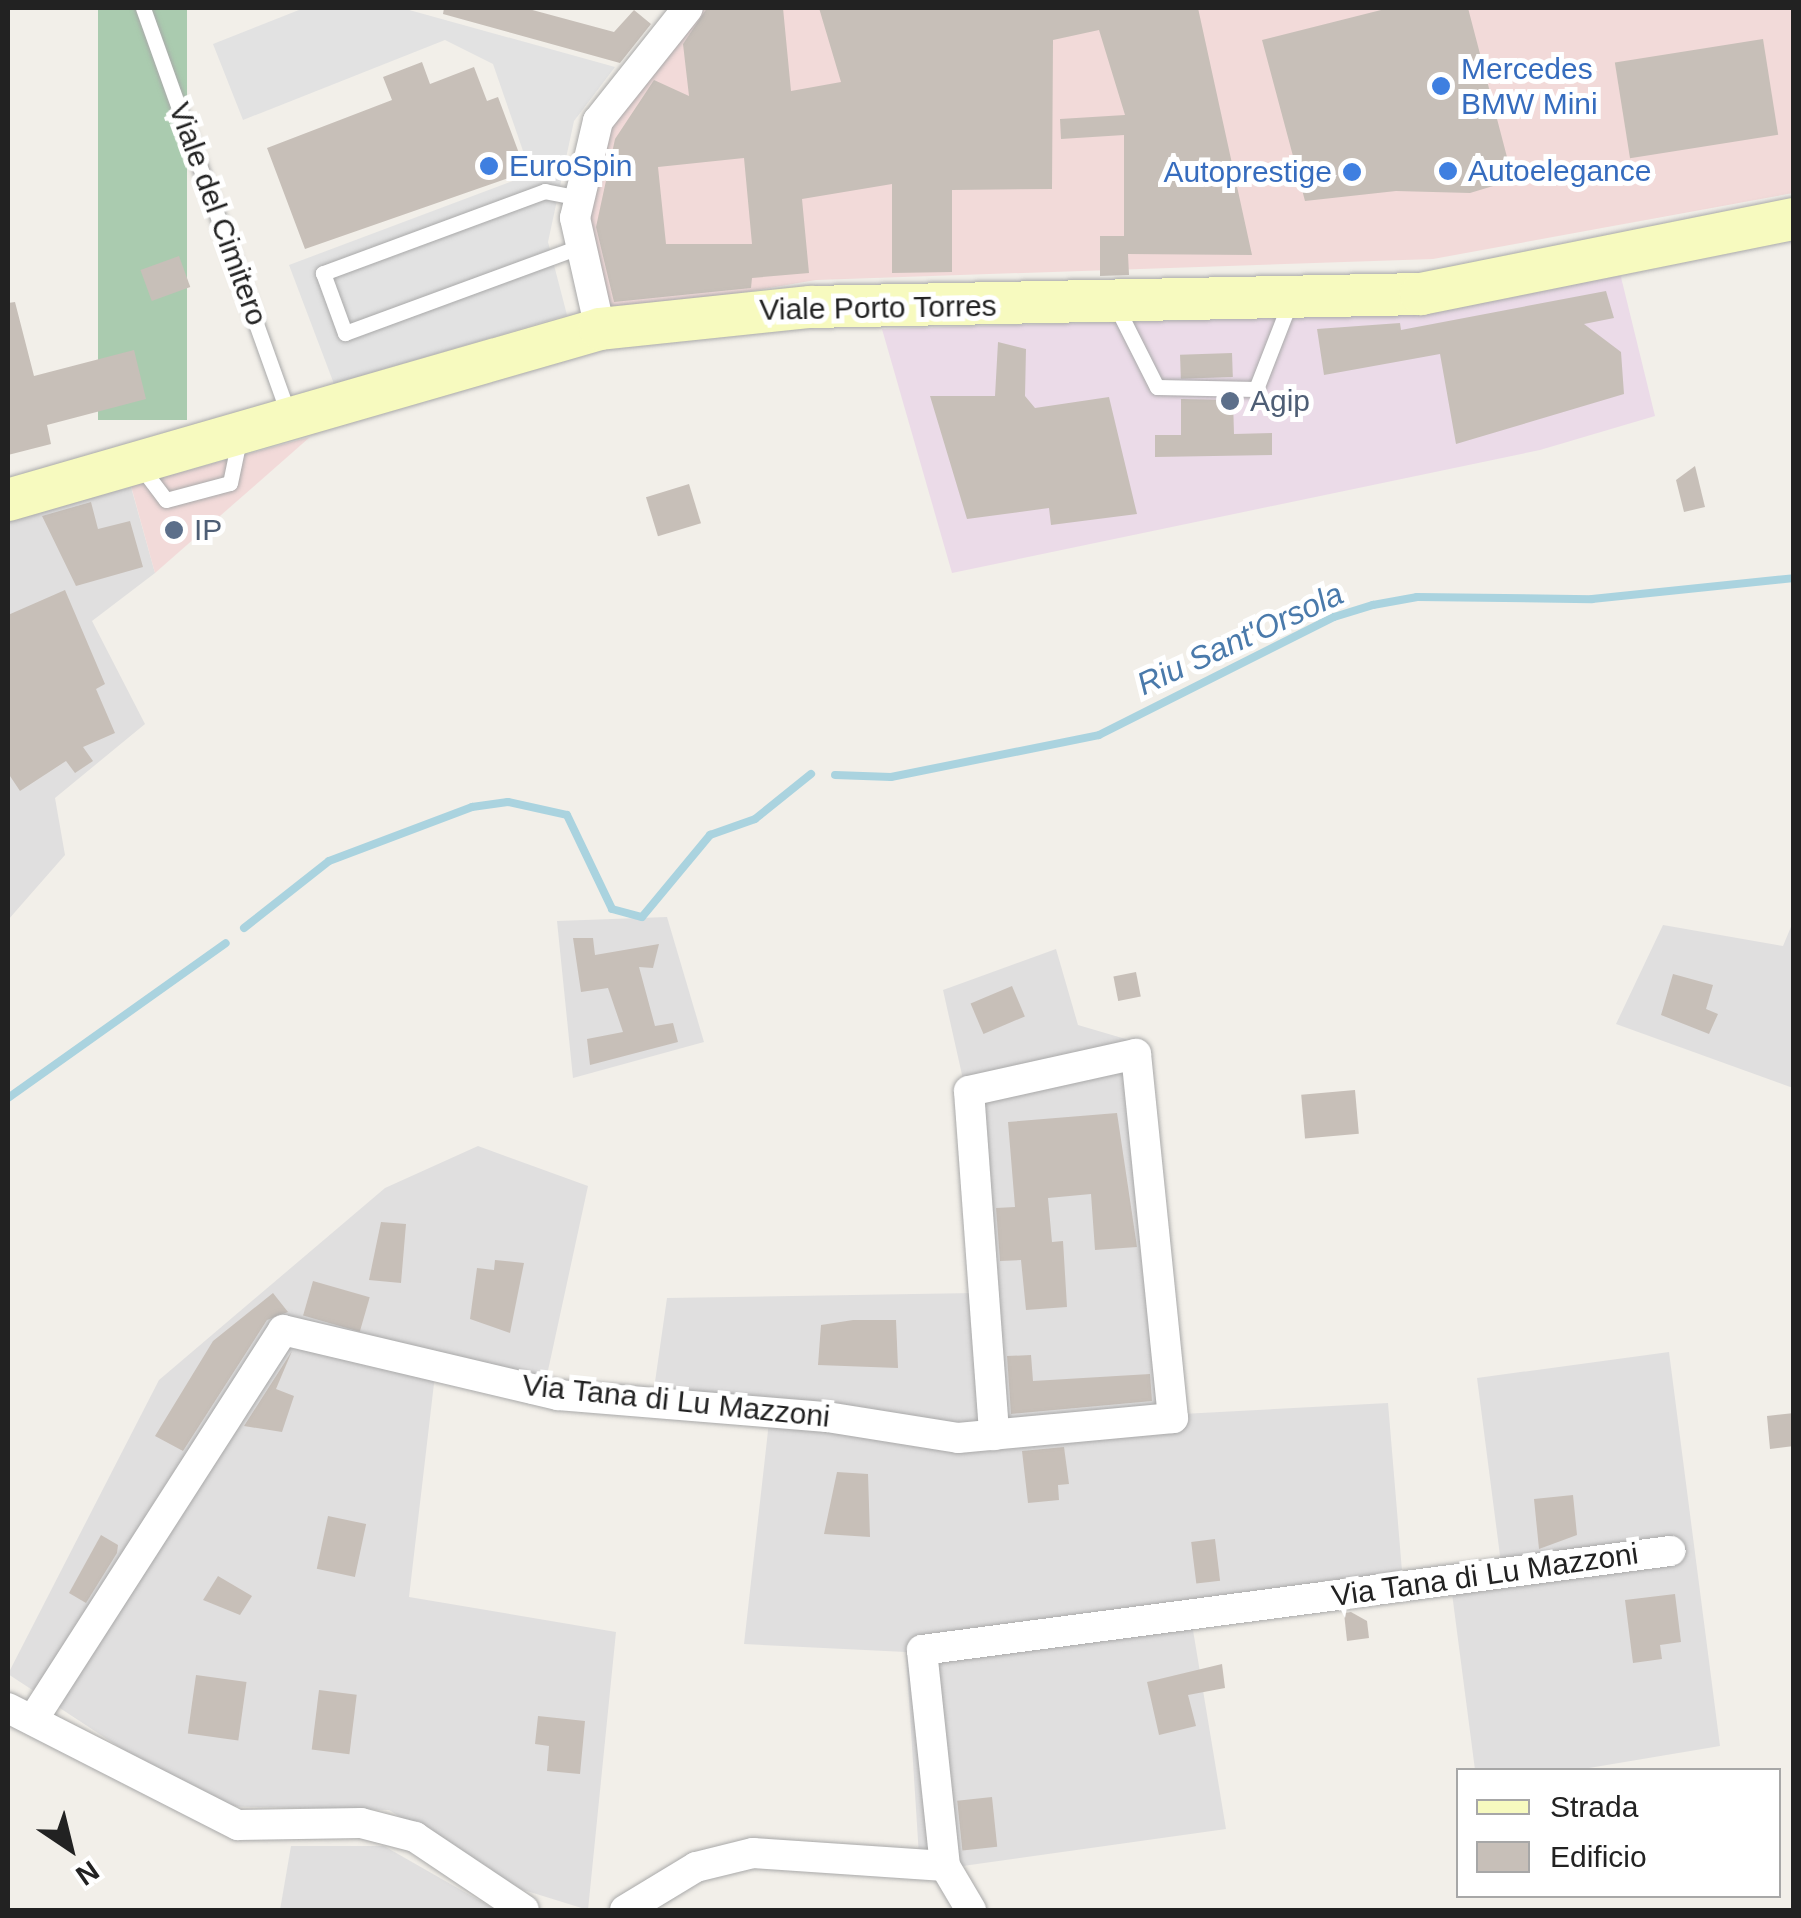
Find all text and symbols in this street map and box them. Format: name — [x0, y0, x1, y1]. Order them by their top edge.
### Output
place label: Mercedes BMW Mini — [1461, 51, 1598, 122]
marker: Mercedes BMW Mini — [1430, 75, 1452, 97]
street label: Viale del Cimitero — [161, 98, 275, 330]
place label: EuroSpin — [509, 148, 632, 184]
place label: Autoelegance — [1468, 153, 1651, 189]
place label: Autoprestige — [1164, 154, 1332, 190]
marker: EuroSpin — [478, 155, 500, 177]
marker: Autoelegance — [1437, 160, 1459, 182]
marker: Autoprestige — [1341, 161, 1363, 183]
street label: Viale Porto Torres — [759, 288, 997, 328]
place label: Agip — [1250, 383, 1310, 419]
marker: Agip — [1219, 390, 1241, 412]
place label: IP — [194, 512, 222, 548]
marker: IP — [163, 519, 185, 541]
water label: Riu Sant'Orsola — [1131, 574, 1349, 704]
street label: Via Tana di Lu Mazzoni — [520, 1367, 832, 1435]
street label: Via Tana di Lu Mazzoni — [1329, 1536, 1641, 1614]
legend — [1456, 1768, 1781, 1898]
text: Strada — [1550, 1790, 1638, 1823]
north arrow — [20, 1798, 120, 1898]
text: Edificio — [1550, 1840, 1647, 1873]
text: N — [70, 1854, 105, 1891]

